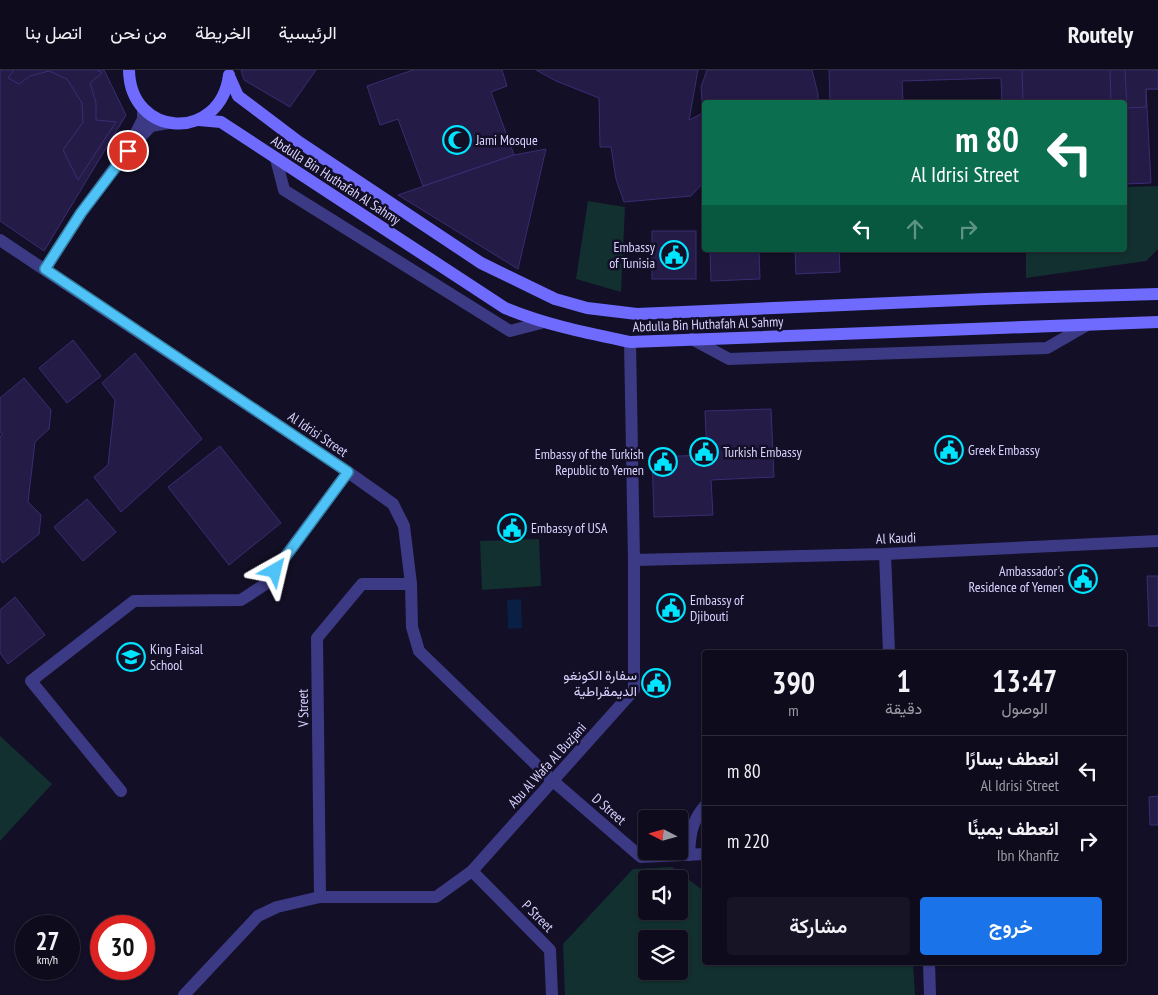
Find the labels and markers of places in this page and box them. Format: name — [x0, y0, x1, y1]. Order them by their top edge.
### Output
mosque icon: Jami Mosque — [442, 125, 472, 155]
pin — [107, 130, 149, 172]
place label: Jami Mosque — [475, 131, 538, 149]
place label: Embassy of Tunisia — [609, 238, 656, 272]
public building icon: Embassy of Tunisia — [659, 240, 689, 270]
public building icon: Greek Embassy — [934, 435, 964, 465]
public building icon: Turkish Embassy — [689, 437, 719, 467]
place label: Greek Embassy — [968, 441, 1040, 459]
place label: Turkish Embassy — [723, 443, 803, 461]
place label: Embassy of the Turkish Republic to Yemen — [535, 445, 644, 479]
public building icon: Embassy of the Turkish Republic to Yemen — [648, 447, 678, 477]
public building icon: Embassy of USA — [497, 513, 527, 543]
place label: Embassy of USA — [531, 519, 608, 537]
place label: Ambassador's Residence of Yemen — [968, 562, 1064, 596]
public building icon: Ambassador's Residence of Yemen — [1068, 564, 1098, 594]
place label: Embassy of Djibouti — [690, 591, 744, 625]
public building icon: Embassy of Djibouti — [656, 593, 686, 623]
place label: King Faisal School — [150, 640, 204, 674]
school or university icon: King Faisal School — [116, 642, 146, 672]
place label: سفارة الكونغو الديمقراطية — [563, 666, 637, 700]
public building icon: سفارة الكونغو الديمقراطية — [641, 668, 671, 698]

